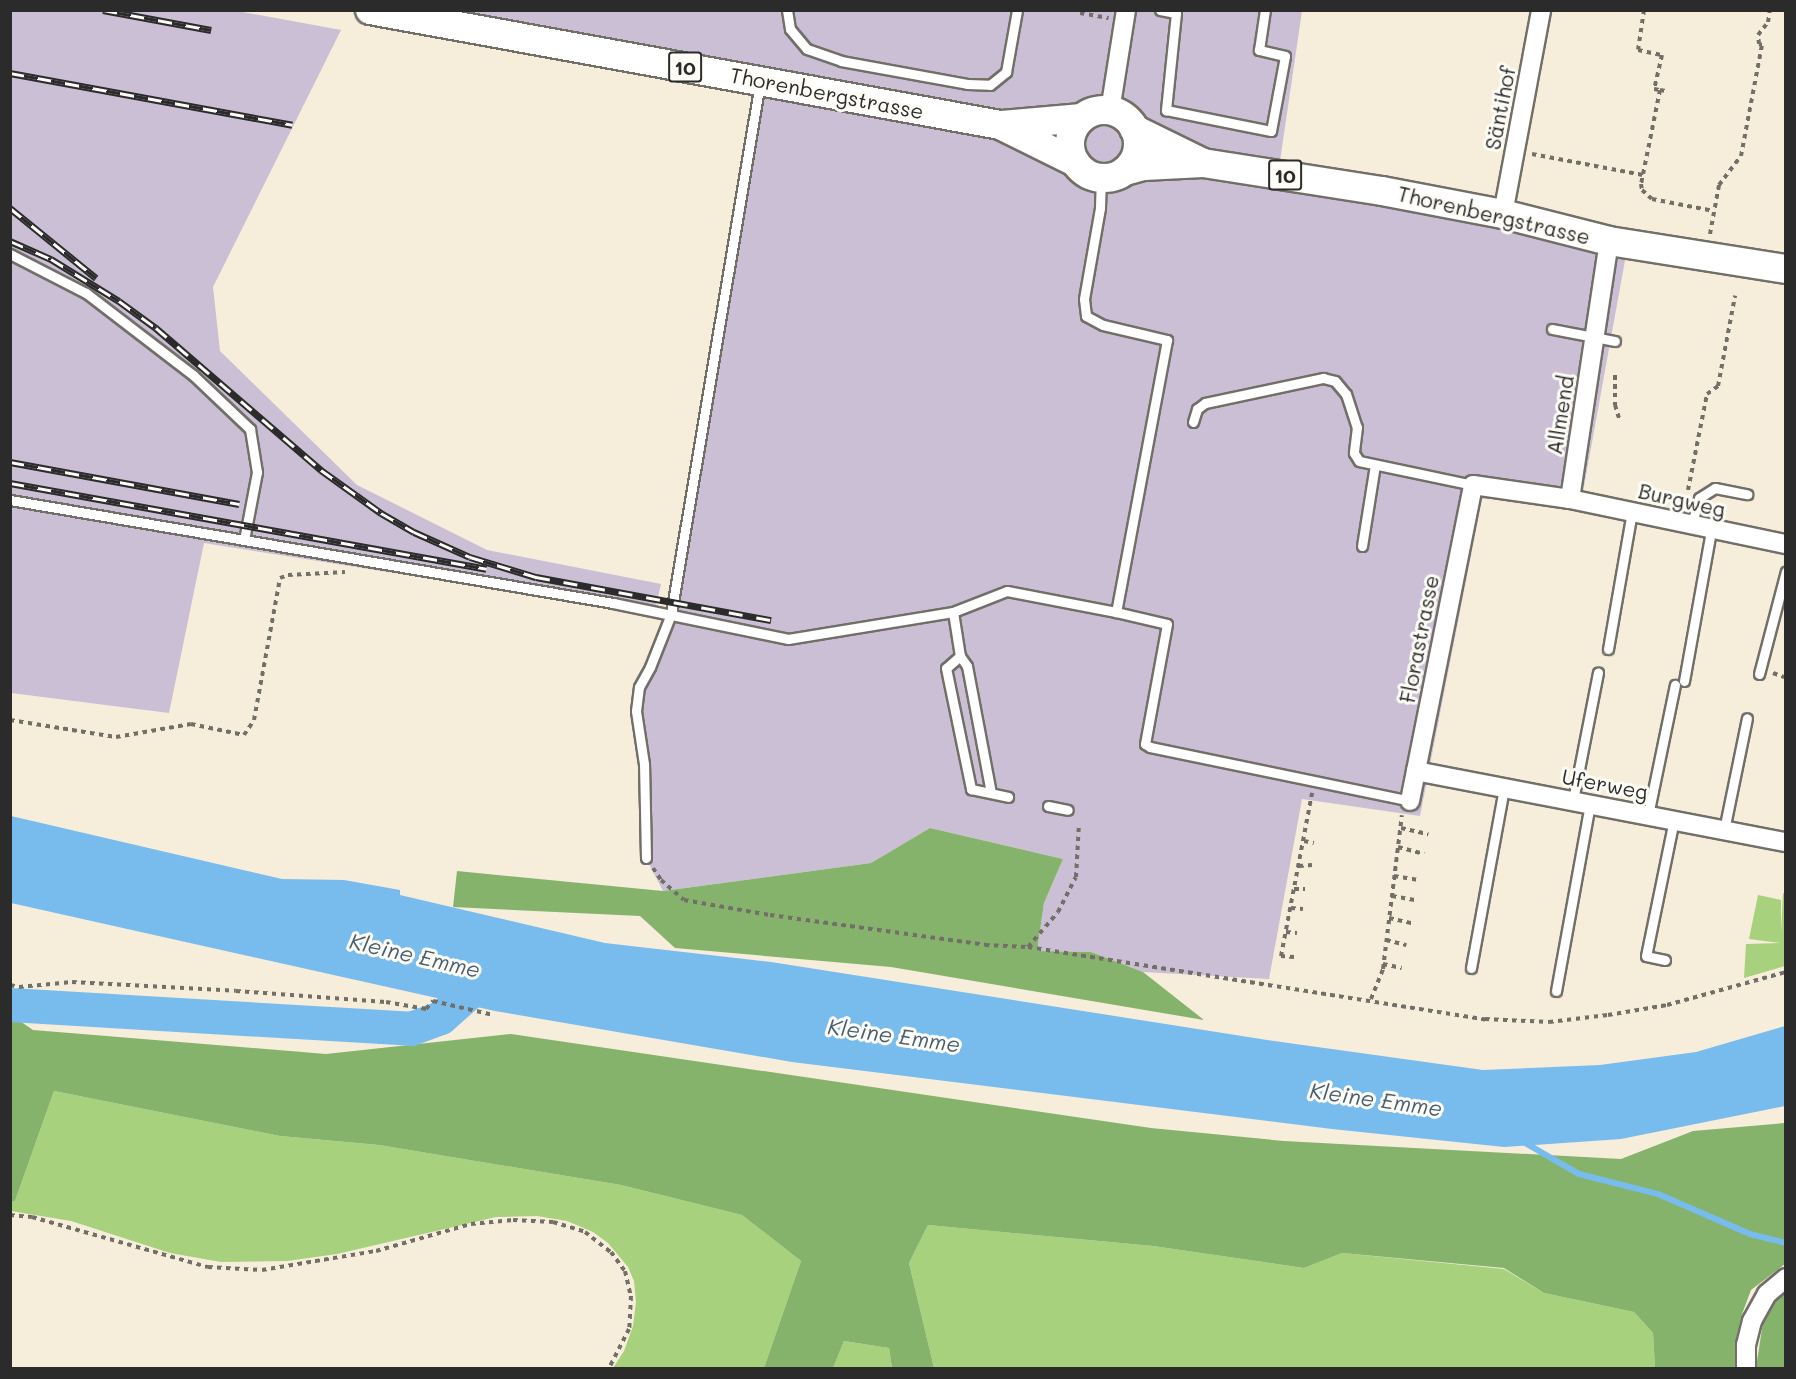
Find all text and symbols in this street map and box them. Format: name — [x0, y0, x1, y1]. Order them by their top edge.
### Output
road number: 10 — [667, 50, 703, 84]
street label: Thorenbergstrasse — [728, 62, 926, 124]
street label: Säntihof — [1480, 64, 1520, 152]
road number: 10 — [1267, 158, 1303, 192]
street label: Thorenbergstrasse — [1395, 181, 1593, 249]
street label: Allmend — [1541, 374, 1579, 456]
street label: Burgweg — [1636, 478, 1728, 522]
street label: Florastrasse — [1394, 573, 1444, 705]
street label: Uferweg — [1560, 763, 1650, 805]
water label: Kleine Emme — [347, 927, 483, 983]
water label: Kleine Emme — [826, 1013, 962, 1057]
water label: Kleine Emme — [1308, 1077, 1444, 1121]

